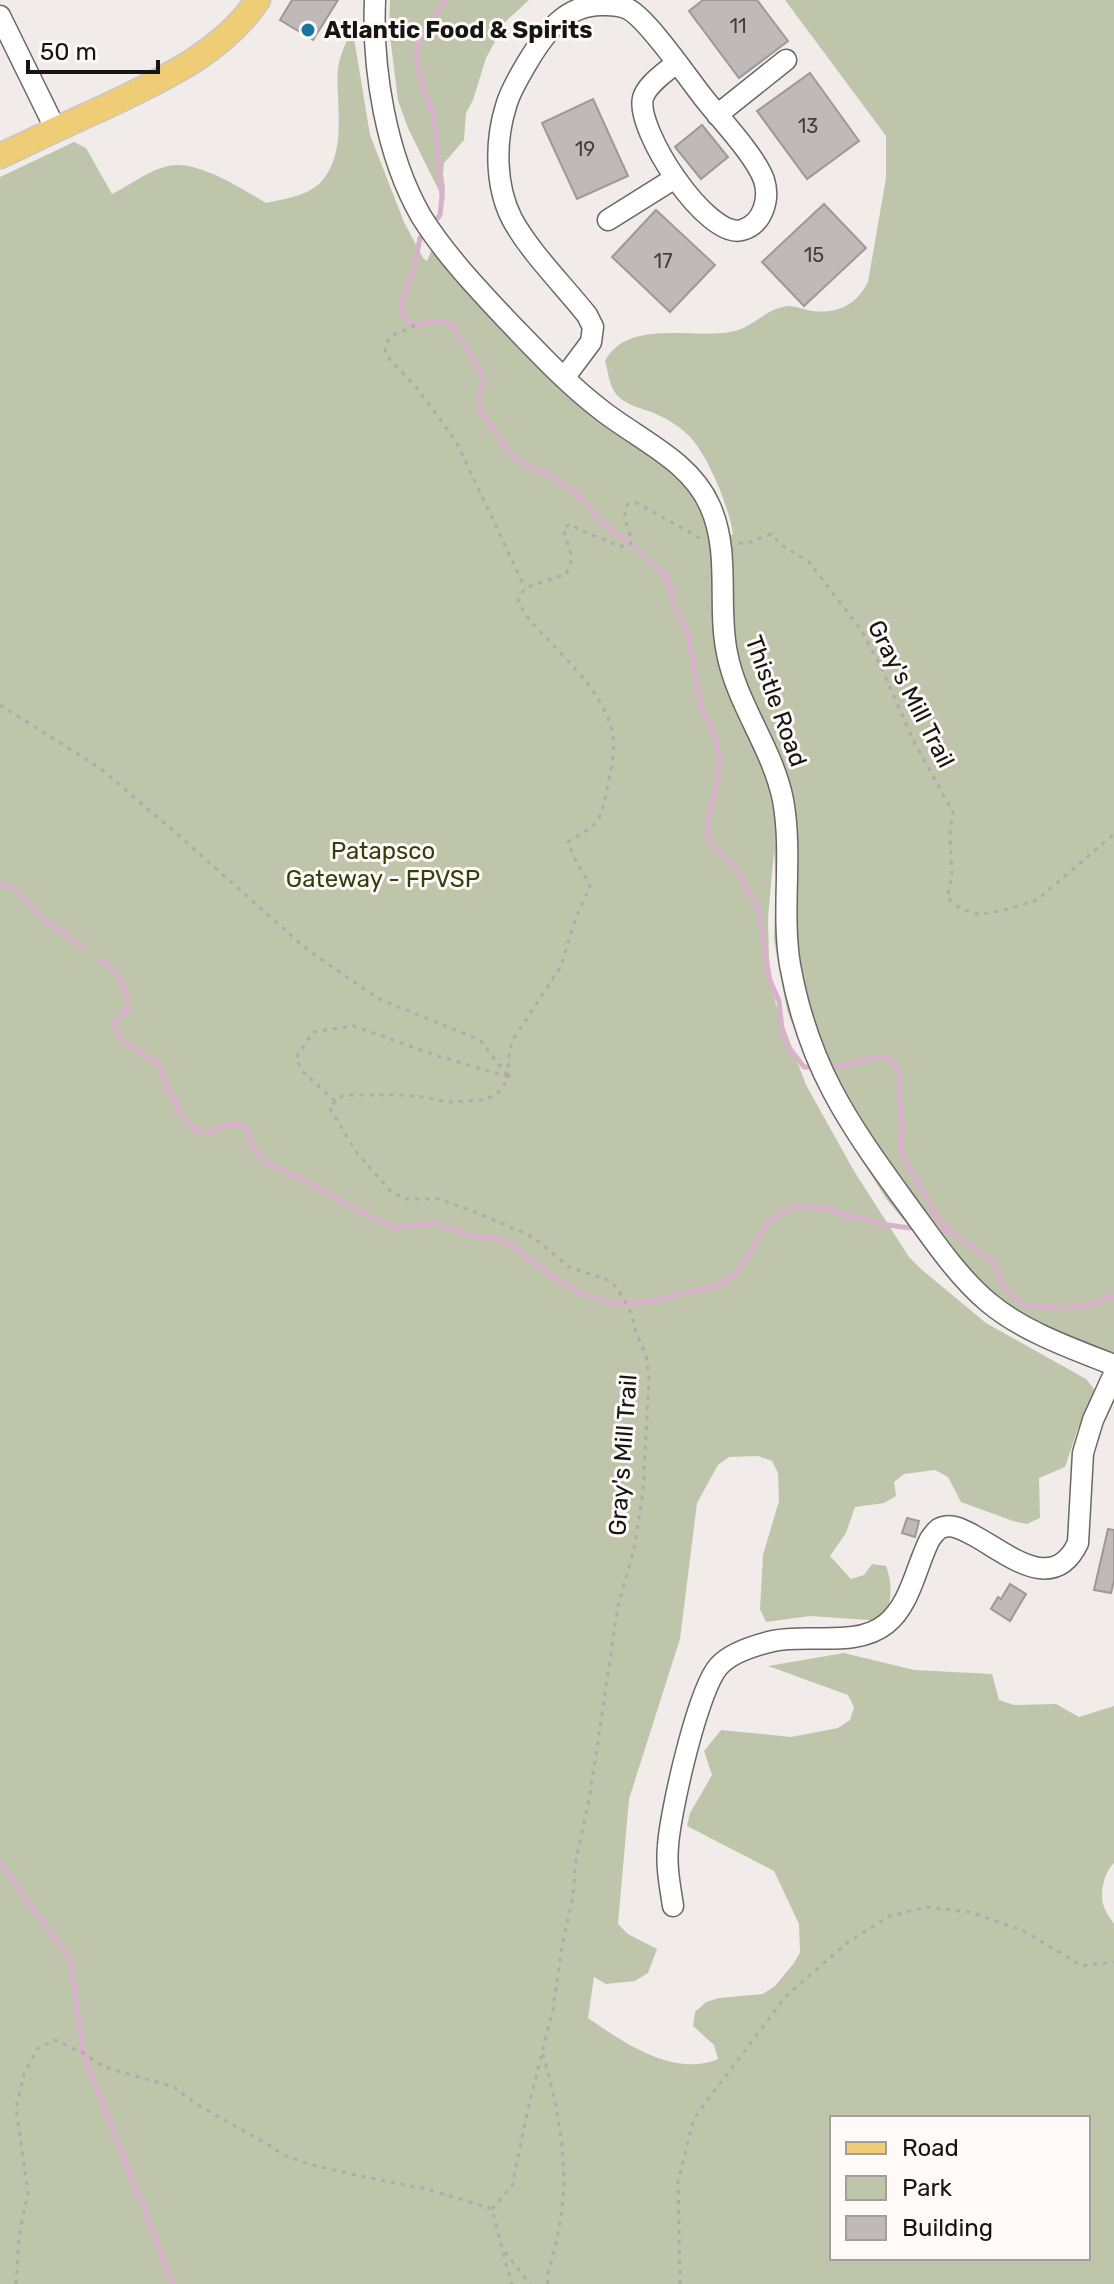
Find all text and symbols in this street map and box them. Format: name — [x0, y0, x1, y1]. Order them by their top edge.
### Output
house number: 11 — [729, 14, 747, 38]
place label: Atlantic Food & Spirits — [324, 16, 593, 44]
marker: Atlantic Food & Spirits — [299, 21, 317, 39]
scale bar — [28, 24, 158, 74]
text: 50 m — [40, 38, 97, 66]
house number: 13 — [798, 114, 818, 138]
house number: 19 — [575, 137, 595, 161]
house number: 15 — [804, 243, 824, 267]
house number: 17 — [654, 249, 672, 273]
street label: Gray's Mill Trail — [862, 616, 960, 772]
street label: Thistle Road — [739, 632, 813, 770]
park label: Patapsco Gateway - FPVSP — [286, 837, 480, 893]
street label: Gray's Mill Trail — [603, 1373, 643, 1537]
legend — [830, 2116, 1090, 2260]
text: Road — [902, 2134, 959, 2162]
text: Park — [902, 2174, 953, 2202]
text: Building — [902, 2214, 993, 2242]

